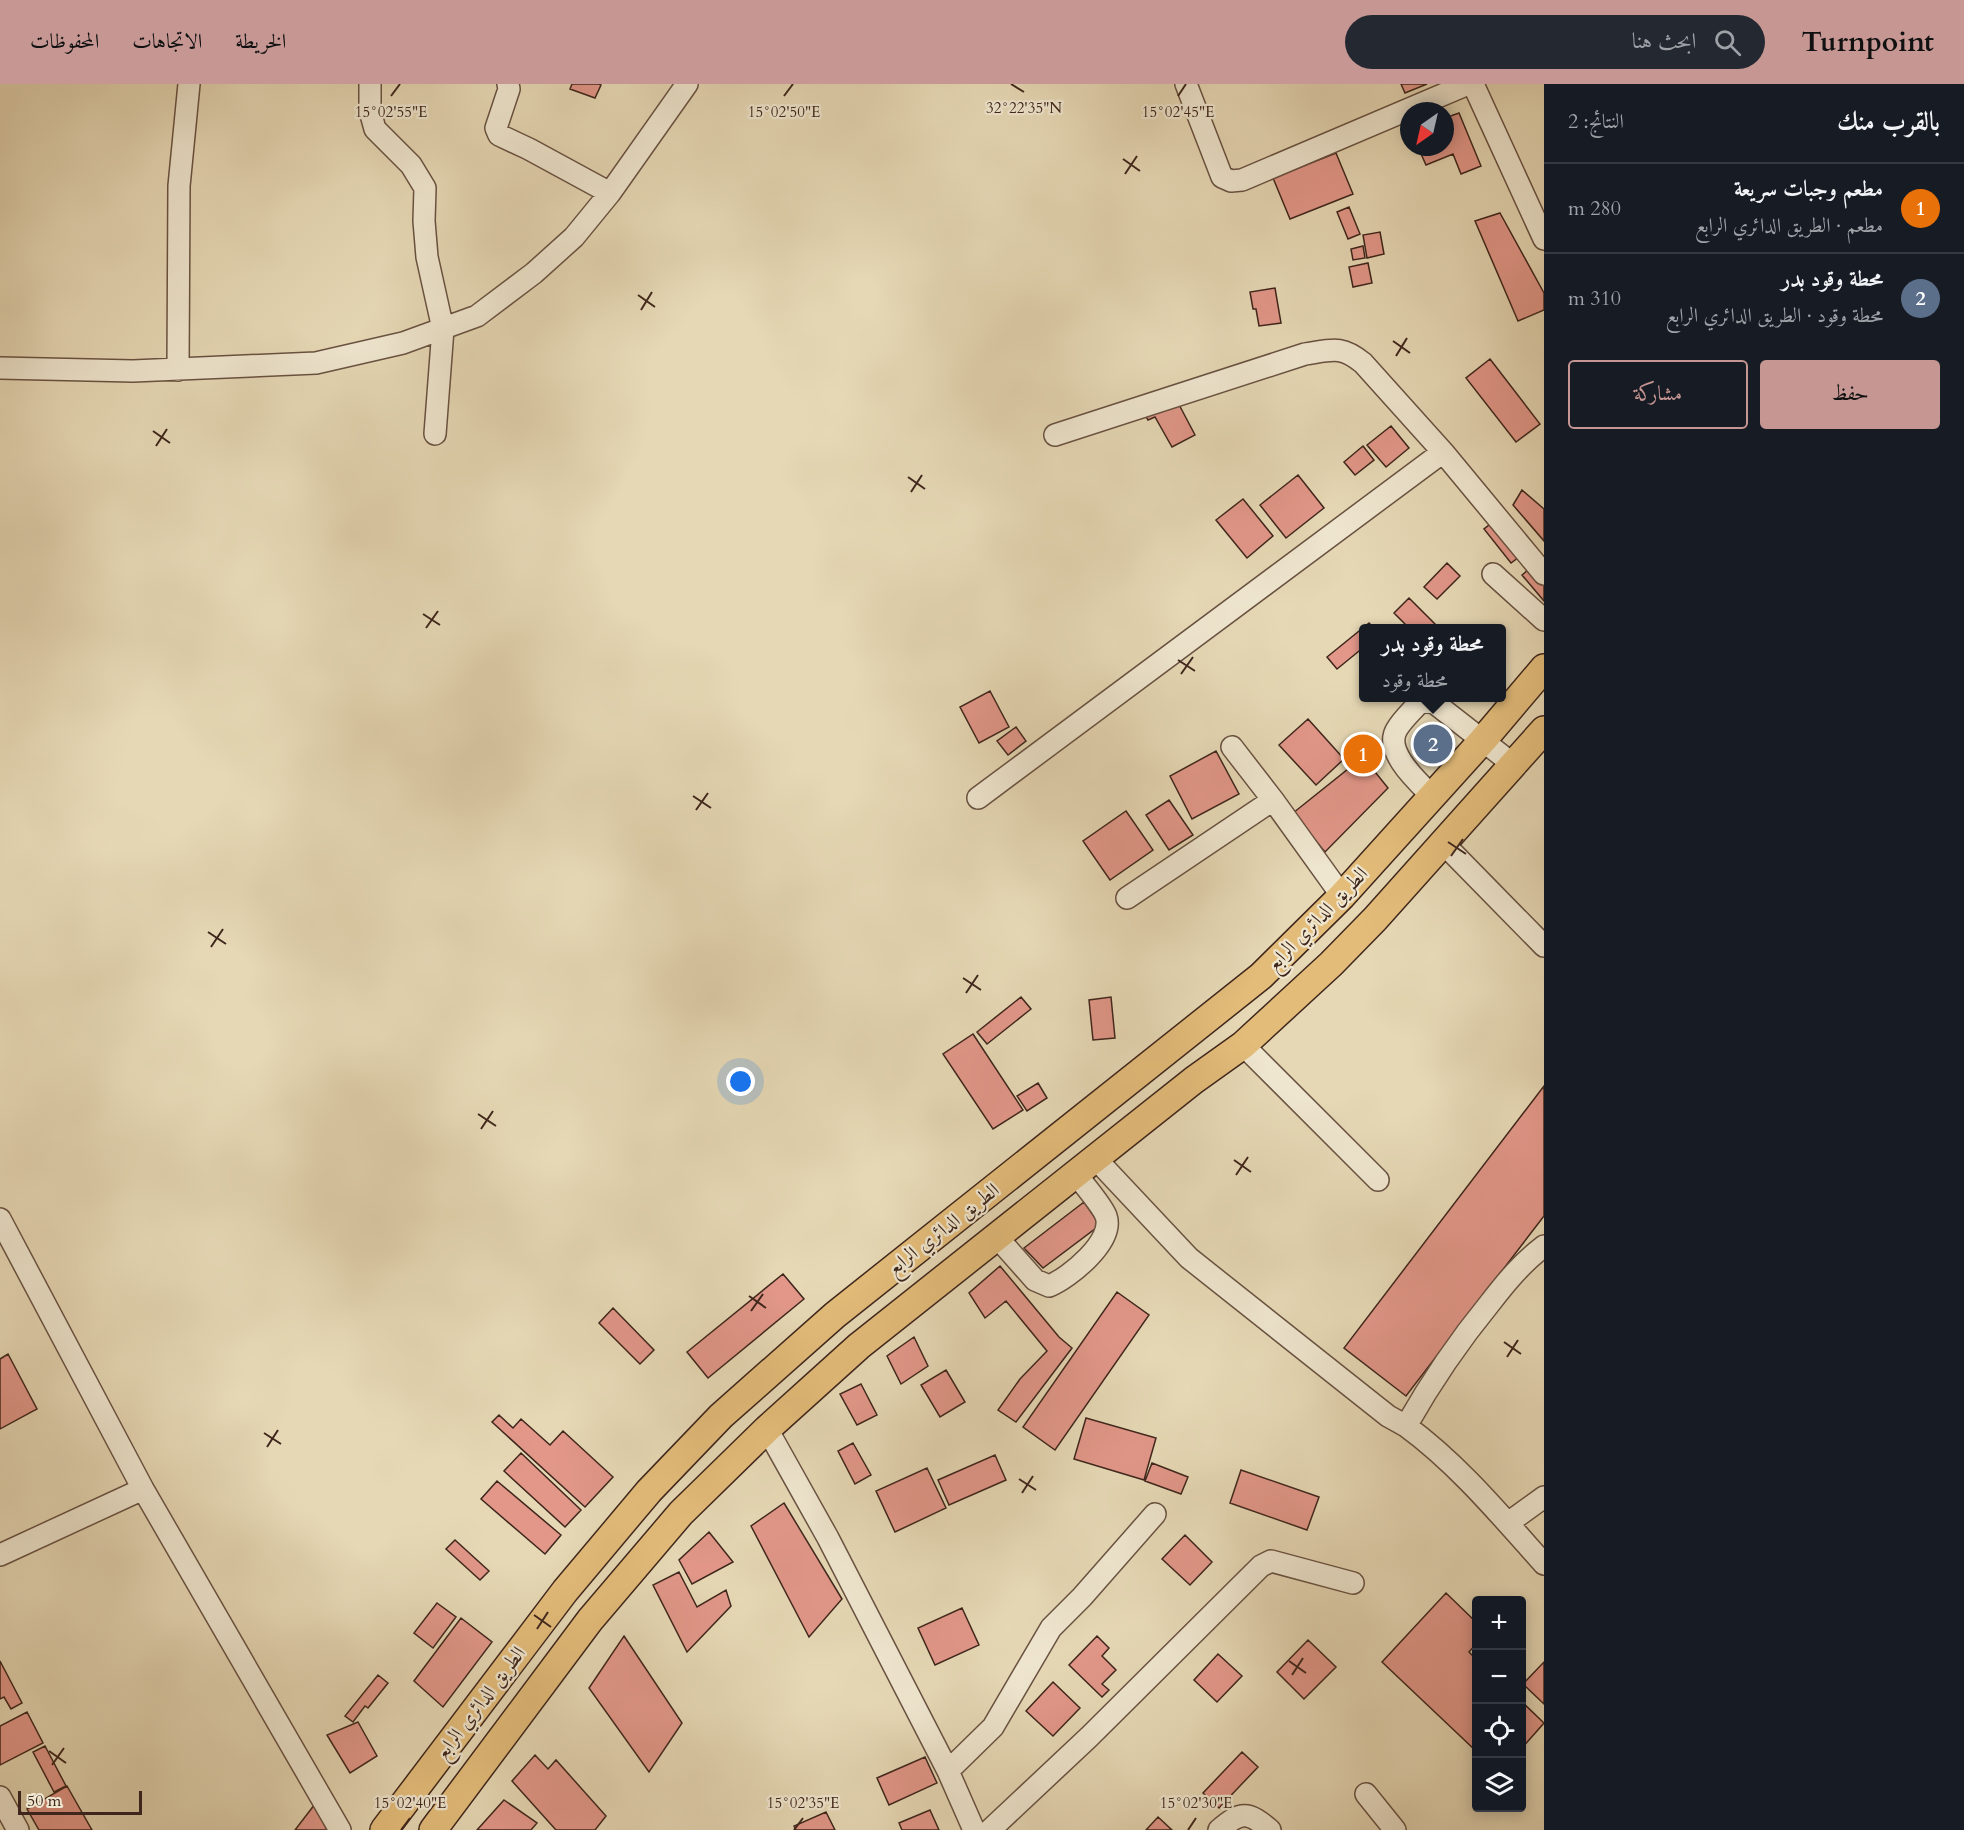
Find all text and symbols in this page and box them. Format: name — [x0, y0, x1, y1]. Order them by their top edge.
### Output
search box — [1345, 15, 1765, 69]
text: Turnpoint — [1801, 23, 1934, 61]
text: ابحث هنا — [1632, 26, 1696, 56]
icon: search — [1711, 26, 1744, 59]
text: المحفوظات — [30, 27, 99, 56]
text: الاتجاهات — [132, 27, 202, 56]
text: الخريطة — [235, 27, 286, 56]
text: 32°22'35"N — [986, 98, 1062, 118]
text: 15°02'55"E — [355, 102, 427, 122]
text: 15°02'50"E — [748, 102, 820, 122]
text: 15°02'45"E — [1142, 102, 1214, 122]
north arrow — [1400, 102, 1454, 156]
text: بالقرب منك — [1837, 104, 1940, 139]
text: النتائج: 2 — [1568, 108, 1624, 135]
text: مطعم وجبات سريعة — [1734, 174, 1883, 204]
text: 280 m — [1568, 195, 1621, 222]
text: 1 — [1915, 195, 1926, 222]
text: مطعم · الطريق الدائري الرابع — [1695, 212, 1883, 239]
text: محطة وقود بدر — [1782, 264, 1883, 294]
text: 310 m — [1568, 285, 1621, 312]
text: 2 — [1915, 285, 1926, 312]
text: محطة وقود · الطريق الدائري الرابع — [1666, 302, 1883, 329]
button: مشاركة — [1568, 360, 1748, 429]
button: حفظ — [1760, 360, 1940, 429]
popup — [1359, 624, 1506, 702]
text: محطة وقود بدر — [1382, 629, 1483, 659]
text: محطة وقود — [1382, 667, 1448, 694]
pin: 2 — [1414, 722, 1452, 766]
pin: 1 — [1344, 732, 1382, 776]
street label: الطريق الدائري الرابع — [1260, 861, 1377, 980]
your location — [726, 1067, 755, 1096]
street label: الطريق الدائري الرابع — [881, 1177, 1007, 1285]
map controls — [1472, 1596, 1526, 1812]
button: + — [1472, 1596, 1526, 1650]
street label: الطريق الدائري الرابع — [428, 1641, 535, 1768]
button: − — [1472, 1650, 1526, 1704]
button: locate — [1472, 1704, 1526, 1758]
button: layers — [1472, 1758, 1526, 1812]
scale bar — [18, 1788, 142, 1816]
text: 50 m — [27, 1790, 61, 1812]
text: 15°02'40"E — [374, 1793, 446, 1813]
text: 15°02'35"E — [767, 1793, 839, 1813]
text: 15°02'30"E — [1160, 1793, 1232, 1813]

